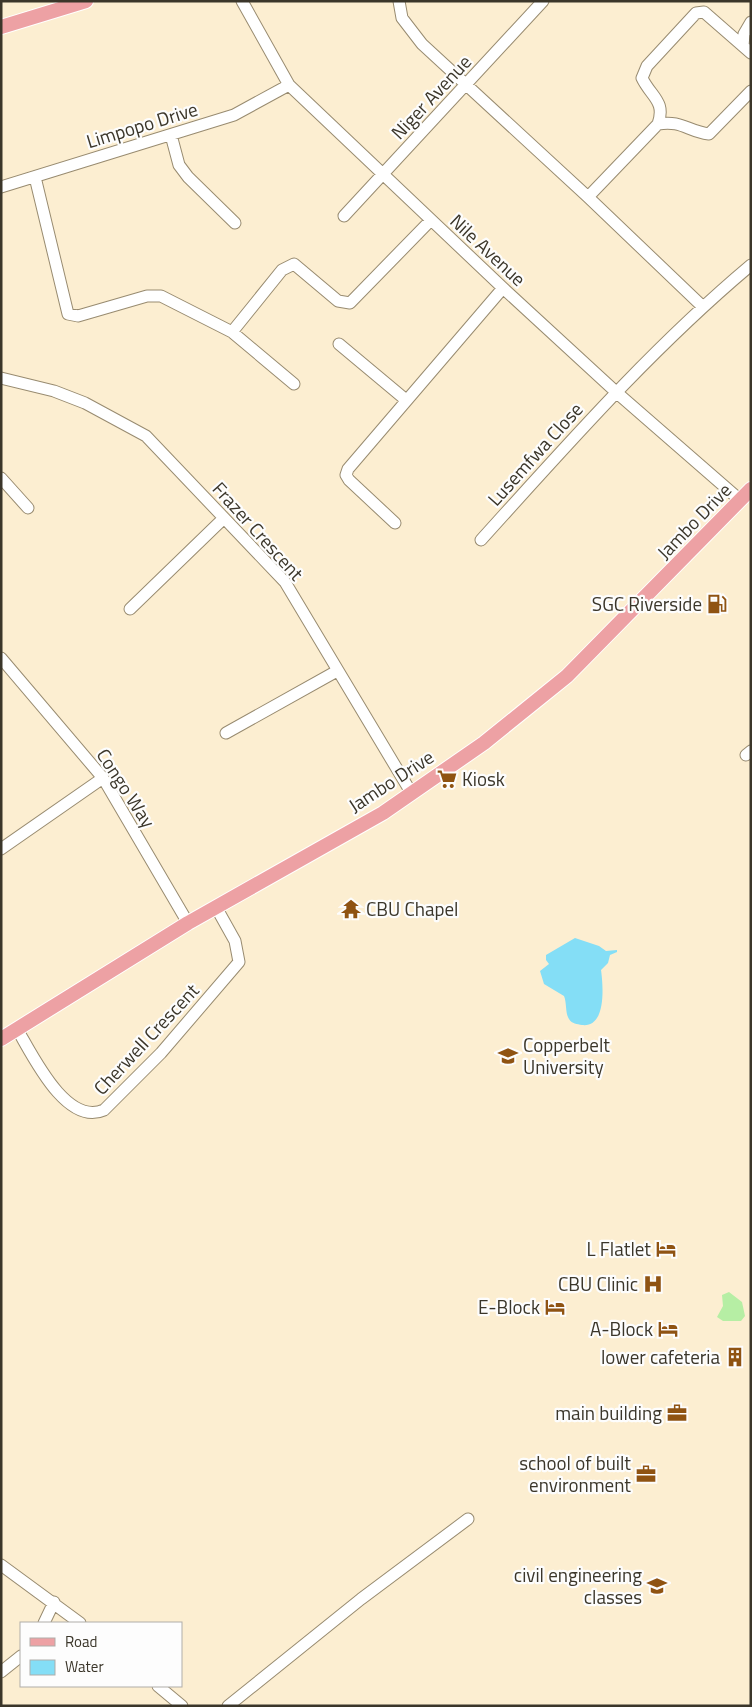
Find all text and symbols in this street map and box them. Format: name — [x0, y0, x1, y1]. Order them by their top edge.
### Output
street label: Niger Avenue — [384, 48, 478, 146]
street label: Limpopo Drive — [83, 94, 201, 155]
street label: Nile Avenue — [444, 207, 533, 293]
street label: Lusemfwa Close — [480, 395, 589, 512]
street label: Frazer Crescent — [206, 475, 311, 587]
street label: Jambo Drive — [650, 476, 738, 565]
place label: SGC Riverside — [592, 589, 702, 618]
fuel station icon: SGC Riverside — [706, 593, 728, 615]
street label: Congo Way — [90, 742, 163, 833]
street label: Jambo Drive — [342, 742, 439, 819]
place label: Kiosk — [462, 764, 505, 793]
supermarket icon: Kiosk — [436, 768, 458, 790]
place label: CBU Chapel — [366, 894, 459, 923]
temple icon: CBU Chapel — [340, 898, 362, 920]
street label: Cherwell Crescent — [86, 976, 205, 1101]
place label: Copperbelt University — [523, 1030, 610, 1081]
school or university icon: Copperbelt University — [497, 1045, 519, 1067]
place label: L Flatlet — [587, 1234, 651, 1263]
hotel icon: L Flatlet — [655, 1238, 677, 1260]
place label: CBU Clinic — [558, 1269, 638, 1298]
hospital icon: CBU Clinic — [642, 1273, 664, 1295]
place label: E-Block — [478, 1292, 540, 1321]
hotel icon: E-Block — [544, 1296, 566, 1318]
place label: A-Block — [590, 1314, 653, 1343]
hotel icon: A-Block — [657, 1318, 679, 1340]
place label: lower cafeteria — [601, 1342, 720, 1371]
building icon: lower cafeteria — [724, 1346, 746, 1368]
place label: main building — [555, 1398, 662, 1427]
office icon: main building — [666, 1402, 688, 1424]
place label: school of built environment — [519, 1448, 631, 1499]
office icon: school of built environment — [635, 1463, 657, 1485]
place label: civil engineering classes — [514, 1560, 642, 1611]
school or university icon: civil engineering classes — [646, 1575, 668, 1597]
legend — [20, 1622, 182, 1687]
text: Road — [65, 1630, 97, 1653]
text: Water — [65, 1655, 104, 1678]

